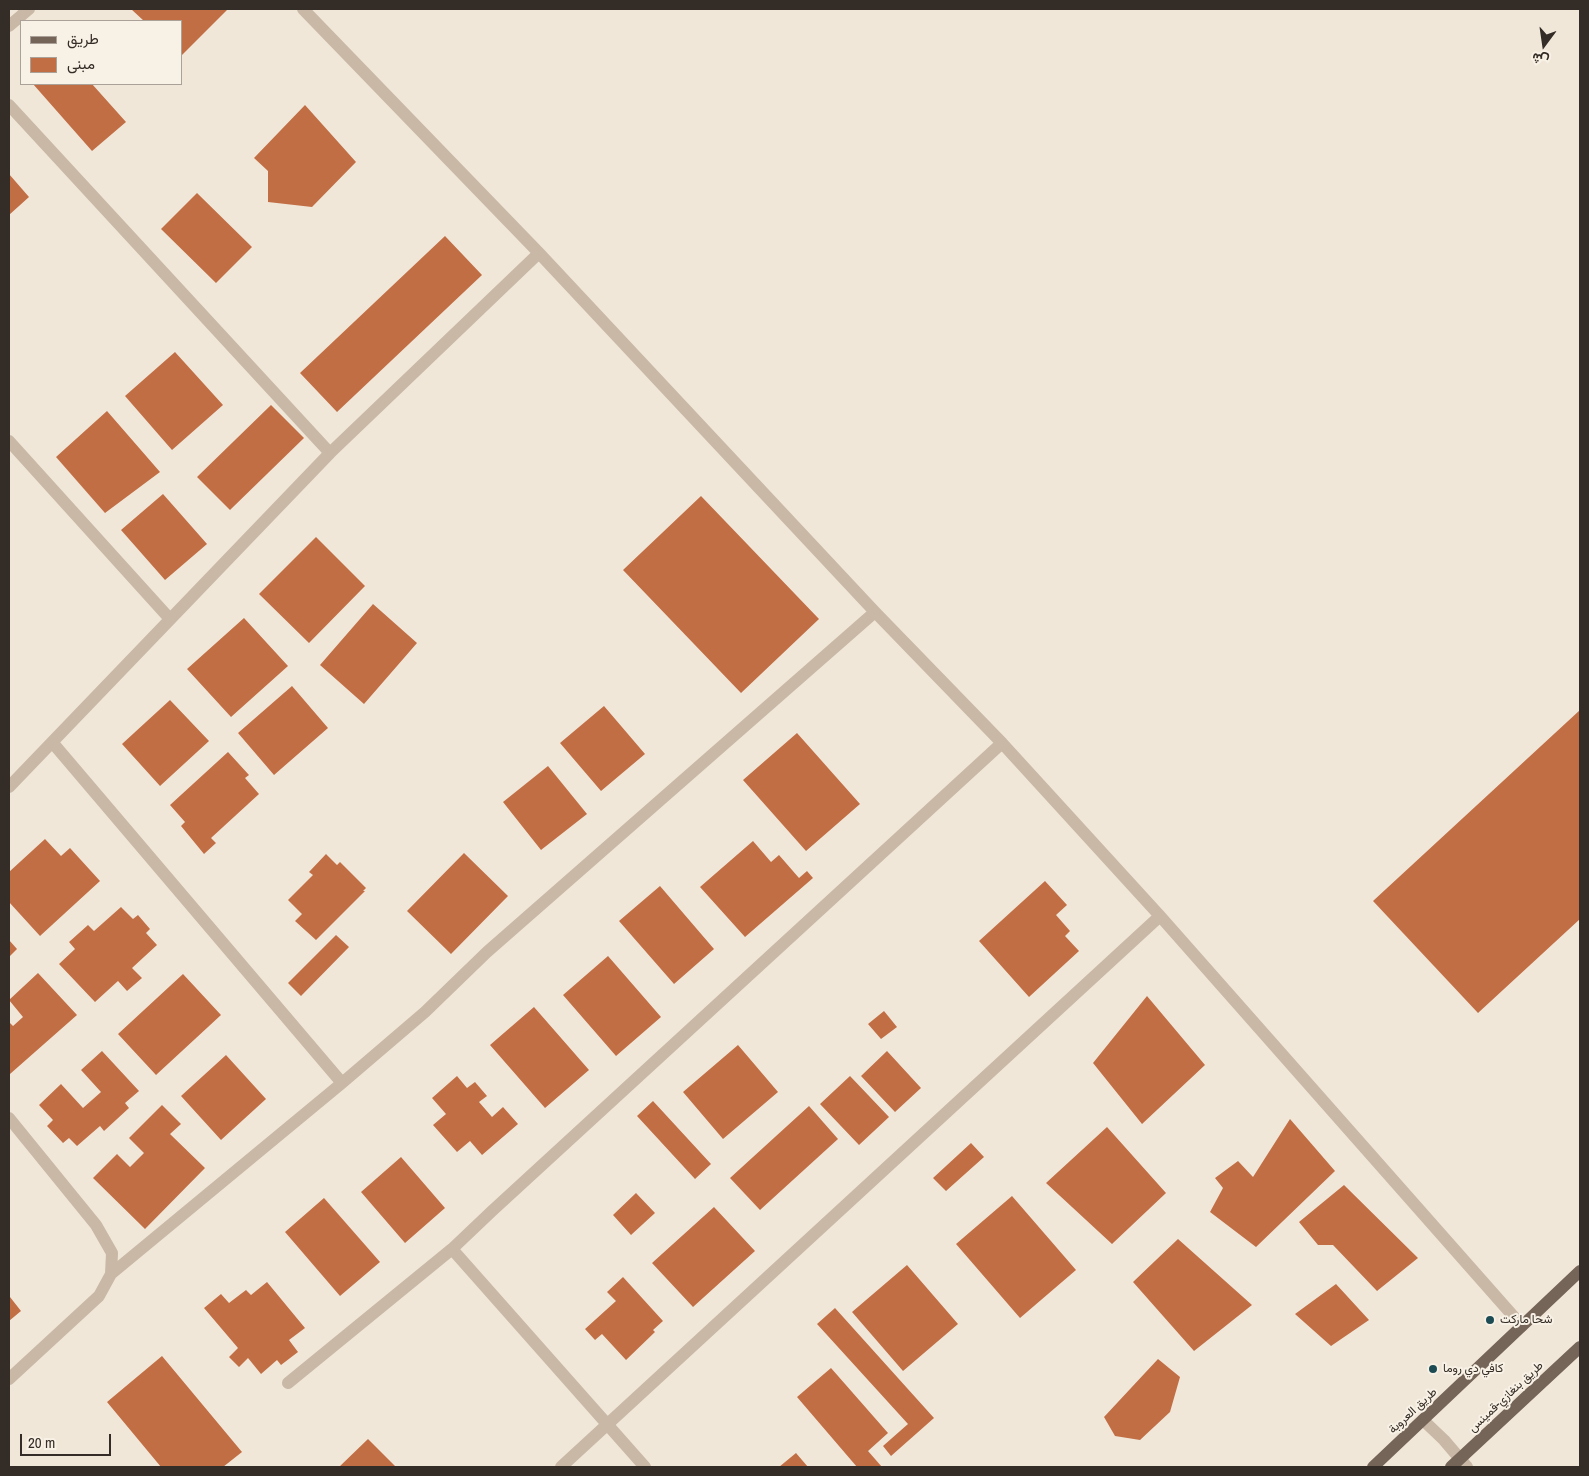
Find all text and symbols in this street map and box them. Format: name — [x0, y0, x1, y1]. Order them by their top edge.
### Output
legend — [20, 20, 182, 85]
north arrow — [1519, 20, 1569, 70]
text: طريق — [67, 28, 99, 49]
text: ش — [1530, 49, 1551, 70]
text: مبنى — [67, 53, 95, 74]
place label: شحا ماركت — [1500, 1313, 1553, 1327]
marker: شحا ماركت — [1484, 1314, 1496, 1326]
street label: طريق بنغازي-قمينس — [1466, 1359, 1546, 1435]
place label: كافي دي روما — [1443, 1362, 1503, 1376]
marker: كافي دي روما — [1427, 1363, 1439, 1375]
street label: طريق العروبة — [1386, 1385, 1440, 1437]
scale bar — [22, 1424, 114, 1456]
text: 20 m — [28, 1432, 55, 1453]

